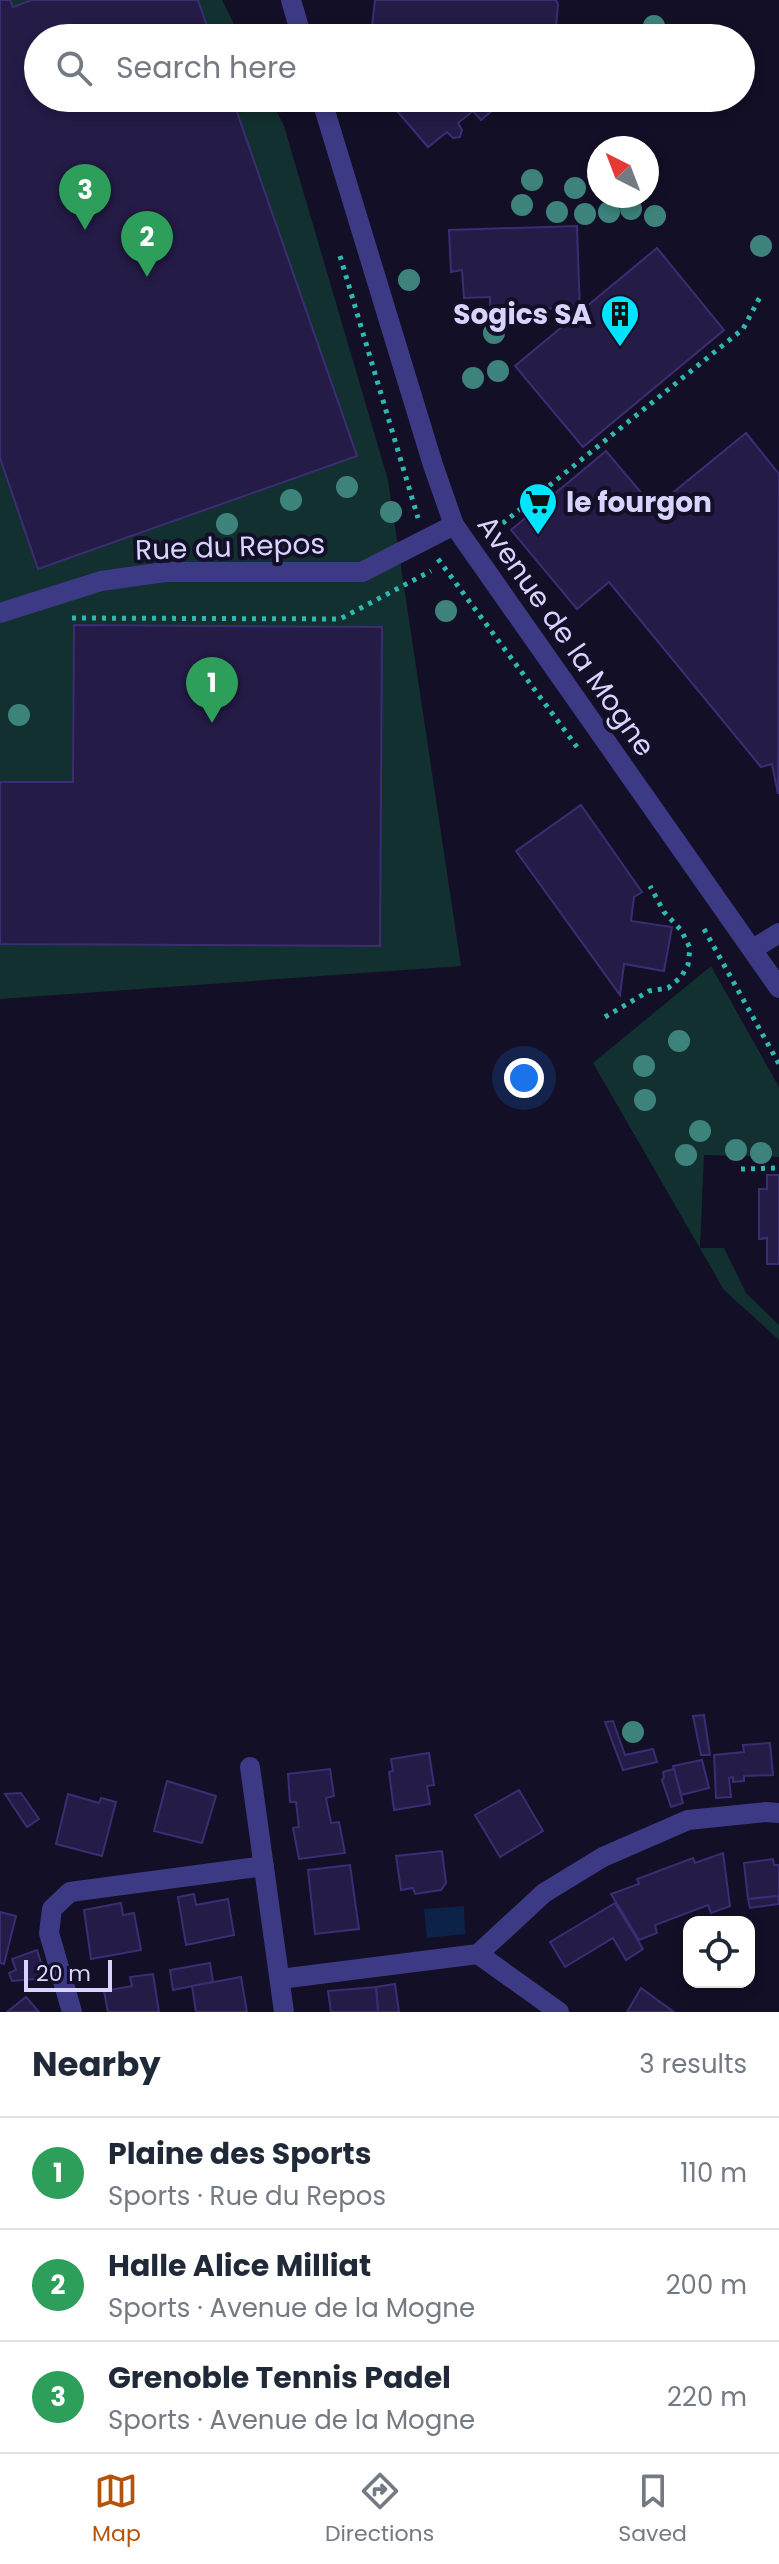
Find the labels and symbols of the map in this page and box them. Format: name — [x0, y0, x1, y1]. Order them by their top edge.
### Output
north arrow — [587, 136, 659, 208]
pin: 3 — [59, 164, 111, 230]
pin: 2 — [121, 211, 173, 277]
building icon: Sogics SA — [599, 293, 641, 348]
place label: Sogics SA — [453, 295, 592, 334]
supermarket icon: le fourgon — [517, 481, 559, 536]
place label: le fourgon — [566, 483, 712, 522]
street label: Avenue de la Mogne — [468, 508, 664, 764]
street label: Rue du Repos — [134, 524, 326, 570]
pin: 1 — [186, 657, 238, 723]
your location — [504, 1058, 544, 1098]
scale bar — [24, 1956, 112, 1992]

